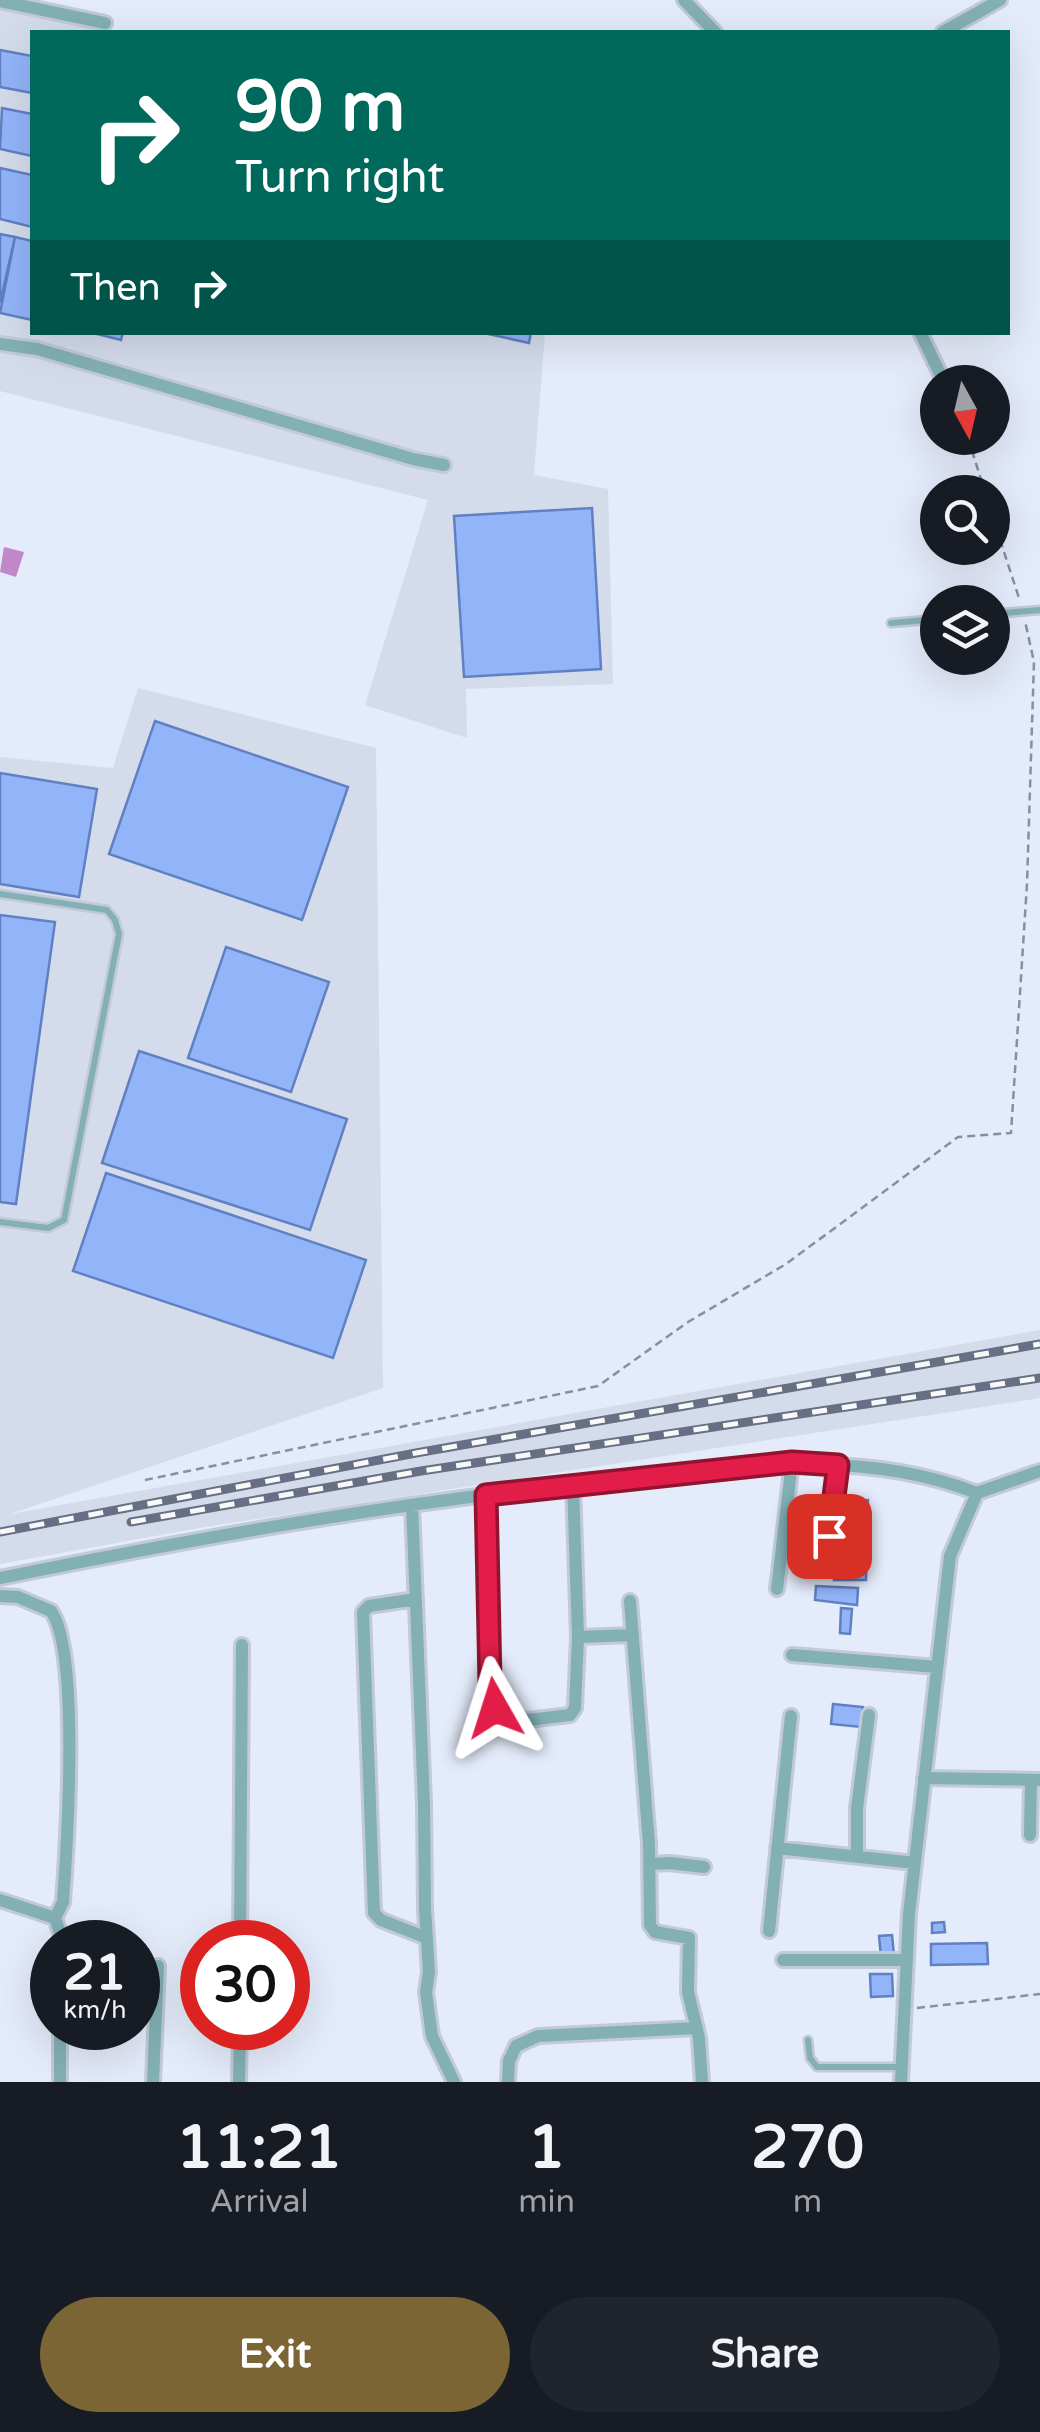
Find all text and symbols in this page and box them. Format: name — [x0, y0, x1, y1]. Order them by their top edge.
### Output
text: 90 m — [235, 66, 405, 150]
icon: right — [70, 70, 200, 200]
text: Turn right — [235, 151, 444, 205]
icon: right — [181, 260, 236, 315]
text: Then — [70, 265, 161, 311]
north arrow — [920, 365, 1010, 455]
map controls — [920, 365, 1010, 675]
button: search — [920, 475, 1010, 565]
button: layers — [920, 585, 1010, 675]
pin — [787, 1494, 872, 1579]
icon: arrive — [802, 1509, 857, 1564]
position arrow — [443, 1656, 547, 1760]
speed limit sign: 30 — [180, 1920, 310, 2050]
text: 21 — [64, 1943, 126, 2003]
text: km/h — [64, 1995, 126, 2025]
text: 11:21 — [176, 2112, 342, 2184]
text: 1 — [528, 2112, 565, 2184]
text: 270 — [751, 2112, 864, 2184]
text: Arrival — [210, 2183, 309, 2221]
text: min — [518, 2183, 575, 2221]
text: m — [793, 2183, 822, 2221]
button: Exit — [40, 2297, 510, 2412]
button: Share — [530, 2297, 1000, 2412]

